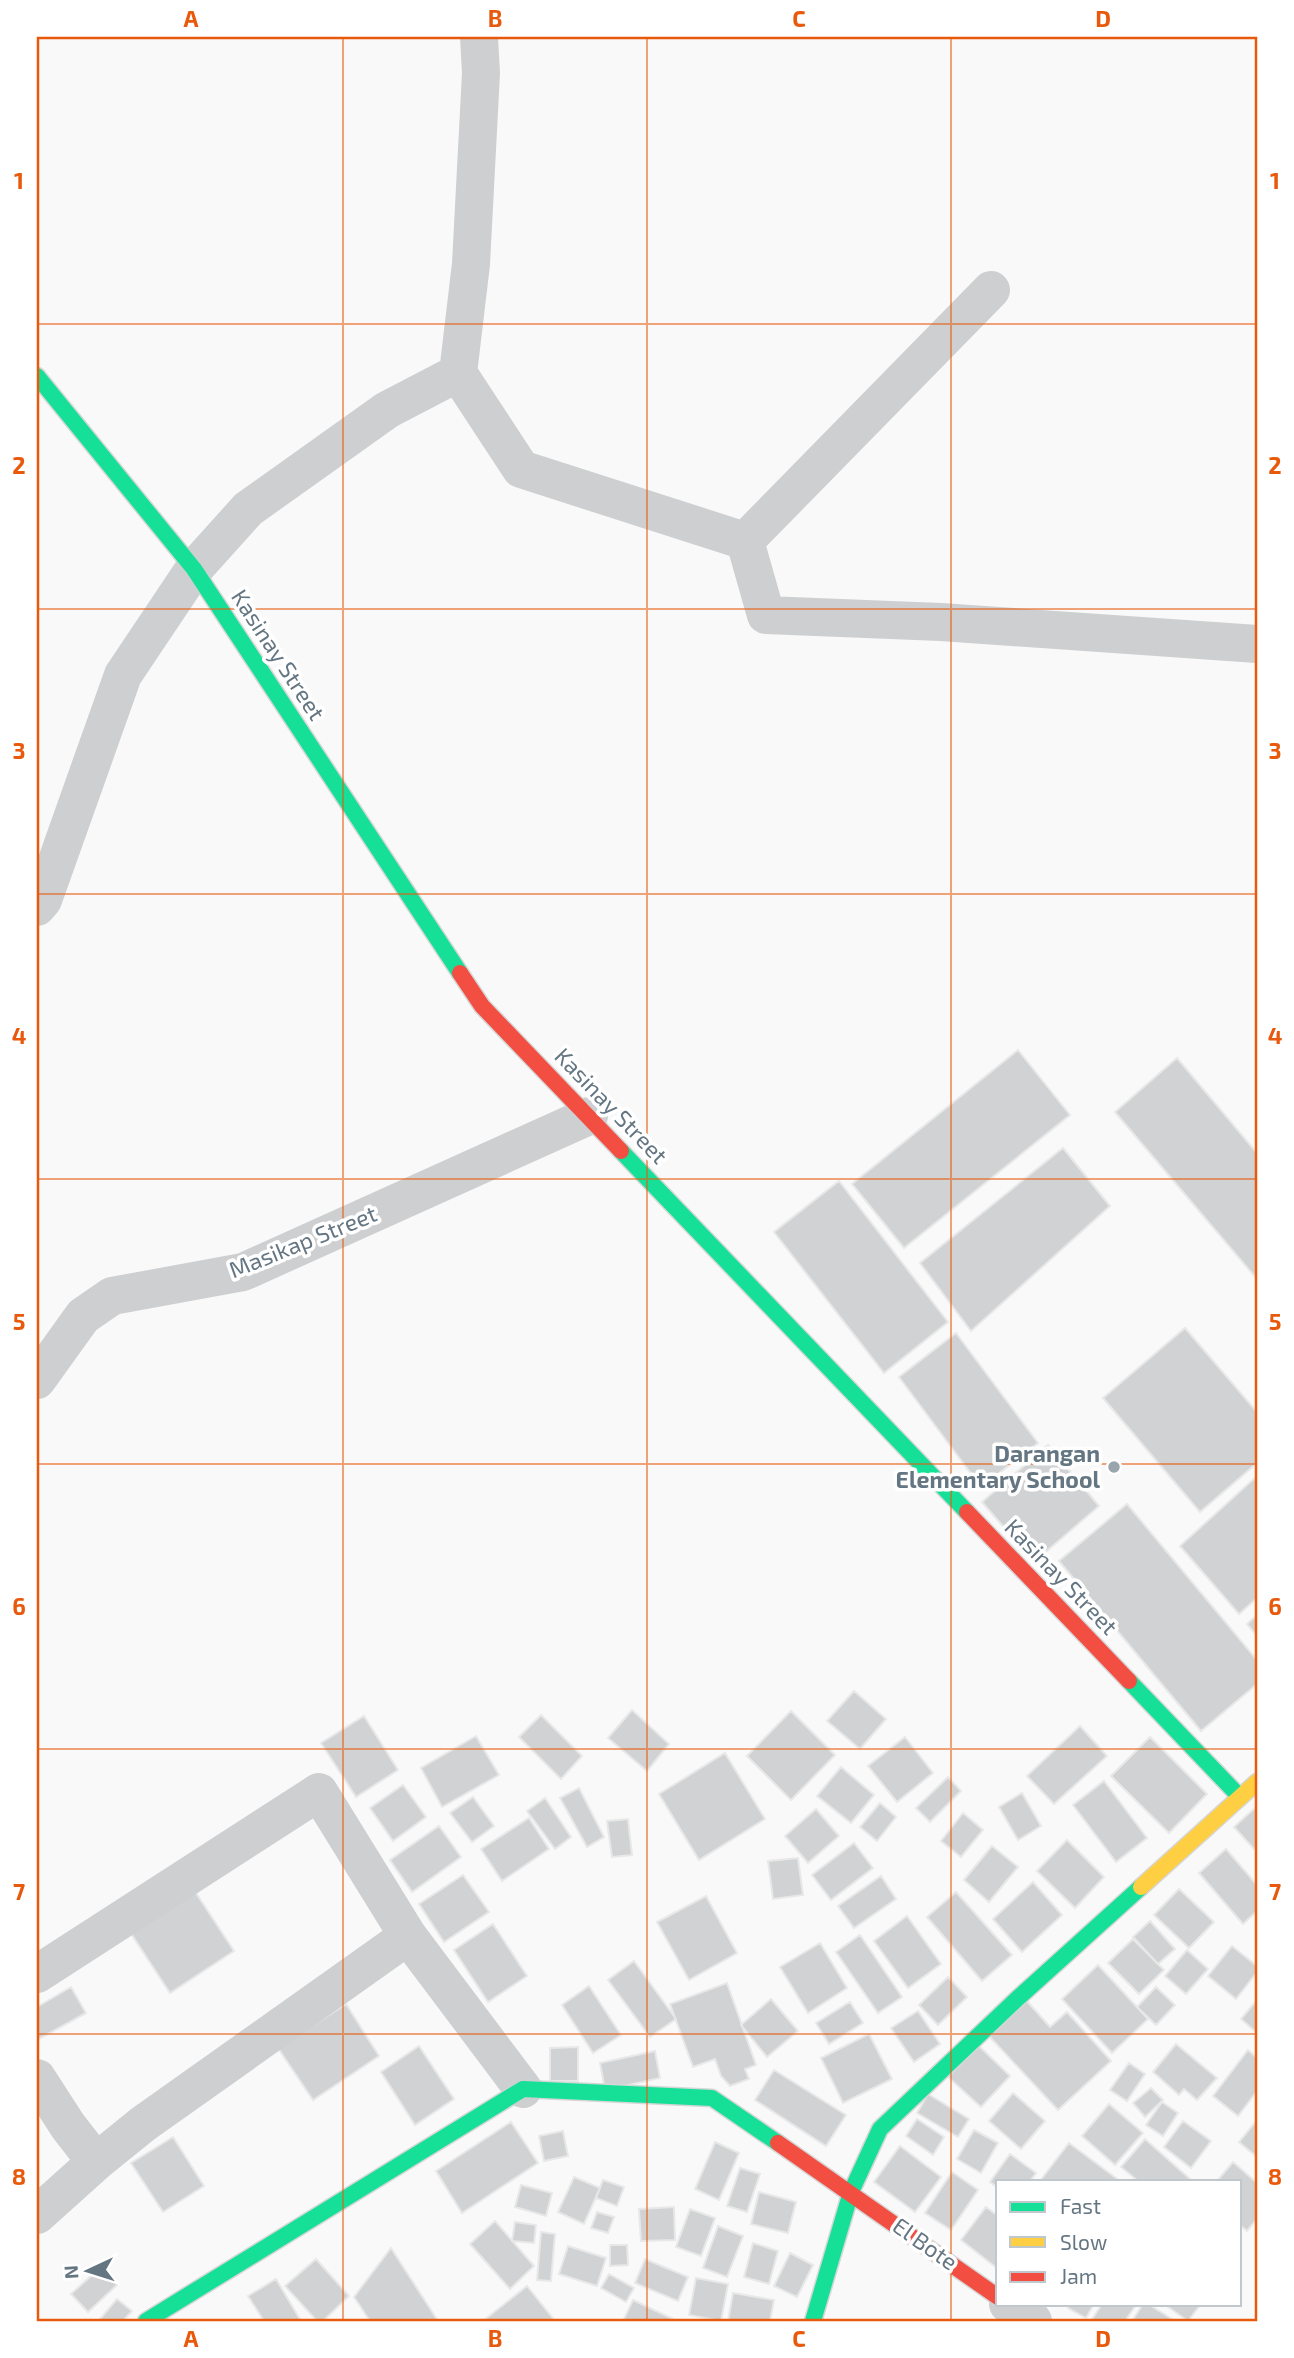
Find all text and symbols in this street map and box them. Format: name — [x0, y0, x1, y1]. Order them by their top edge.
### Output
text: A — [183, 4, 199, 32]
text: B — [488, 4, 502, 32]
text: C — [792, 4, 806, 32]
text: D — [1095, 4, 1111, 32]
text: 1 — [14, 166, 24, 194]
text: 1 — [1270, 166, 1280, 194]
text: 2 — [12, 451, 26, 479]
text: 2 — [1268, 451, 1282, 479]
street label: Kasinay Street — [226, 584, 332, 725]
text: 3 — [12, 736, 26, 764]
text: 3 — [1268, 736, 1282, 764]
text: 4 — [12, 1021, 26, 1049]
text: 4 — [1268, 1021, 1282, 1049]
street label: Kasinay Street — [549, 1042, 674, 1169]
street label: Masikap Street — [225, 1199, 381, 1283]
text: 5 — [13, 1307, 25, 1335]
text: 5 — [1269, 1307, 1281, 1335]
place label: Darangan Elementary School — [896, 1439, 1100, 1493]
marker: Darangan Elementary School — [1106, 1459, 1122, 1475]
street label: Kasinay Street — [999, 1513, 1124, 1640]
text: 6 — [12, 1592, 26, 1620]
text: 6 — [1268, 1592, 1282, 1620]
text: 7 — [13, 1877, 25, 1905]
text: 7 — [1269, 1877, 1281, 1905]
text: 8 — [12, 2162, 26, 2190]
text: 8 — [1268, 2162, 1282, 2190]
legend — [996, 2180, 1242, 2306]
text: Fast — [1060, 2193, 1101, 2218]
street label: El Bote — [888, 2211, 963, 2275]
text: Slow — [1060, 2229, 1107, 2254]
north arrow — [52, 2236, 122, 2306]
text: Jam — [1060, 2263, 1097, 2288]
text: N — [59, 2265, 82, 2280]
text: A — [183, 2324, 199, 2352]
text: B — [488, 2324, 502, 2352]
text: C — [792, 2324, 806, 2352]
text: D — [1095, 2324, 1111, 2352]

